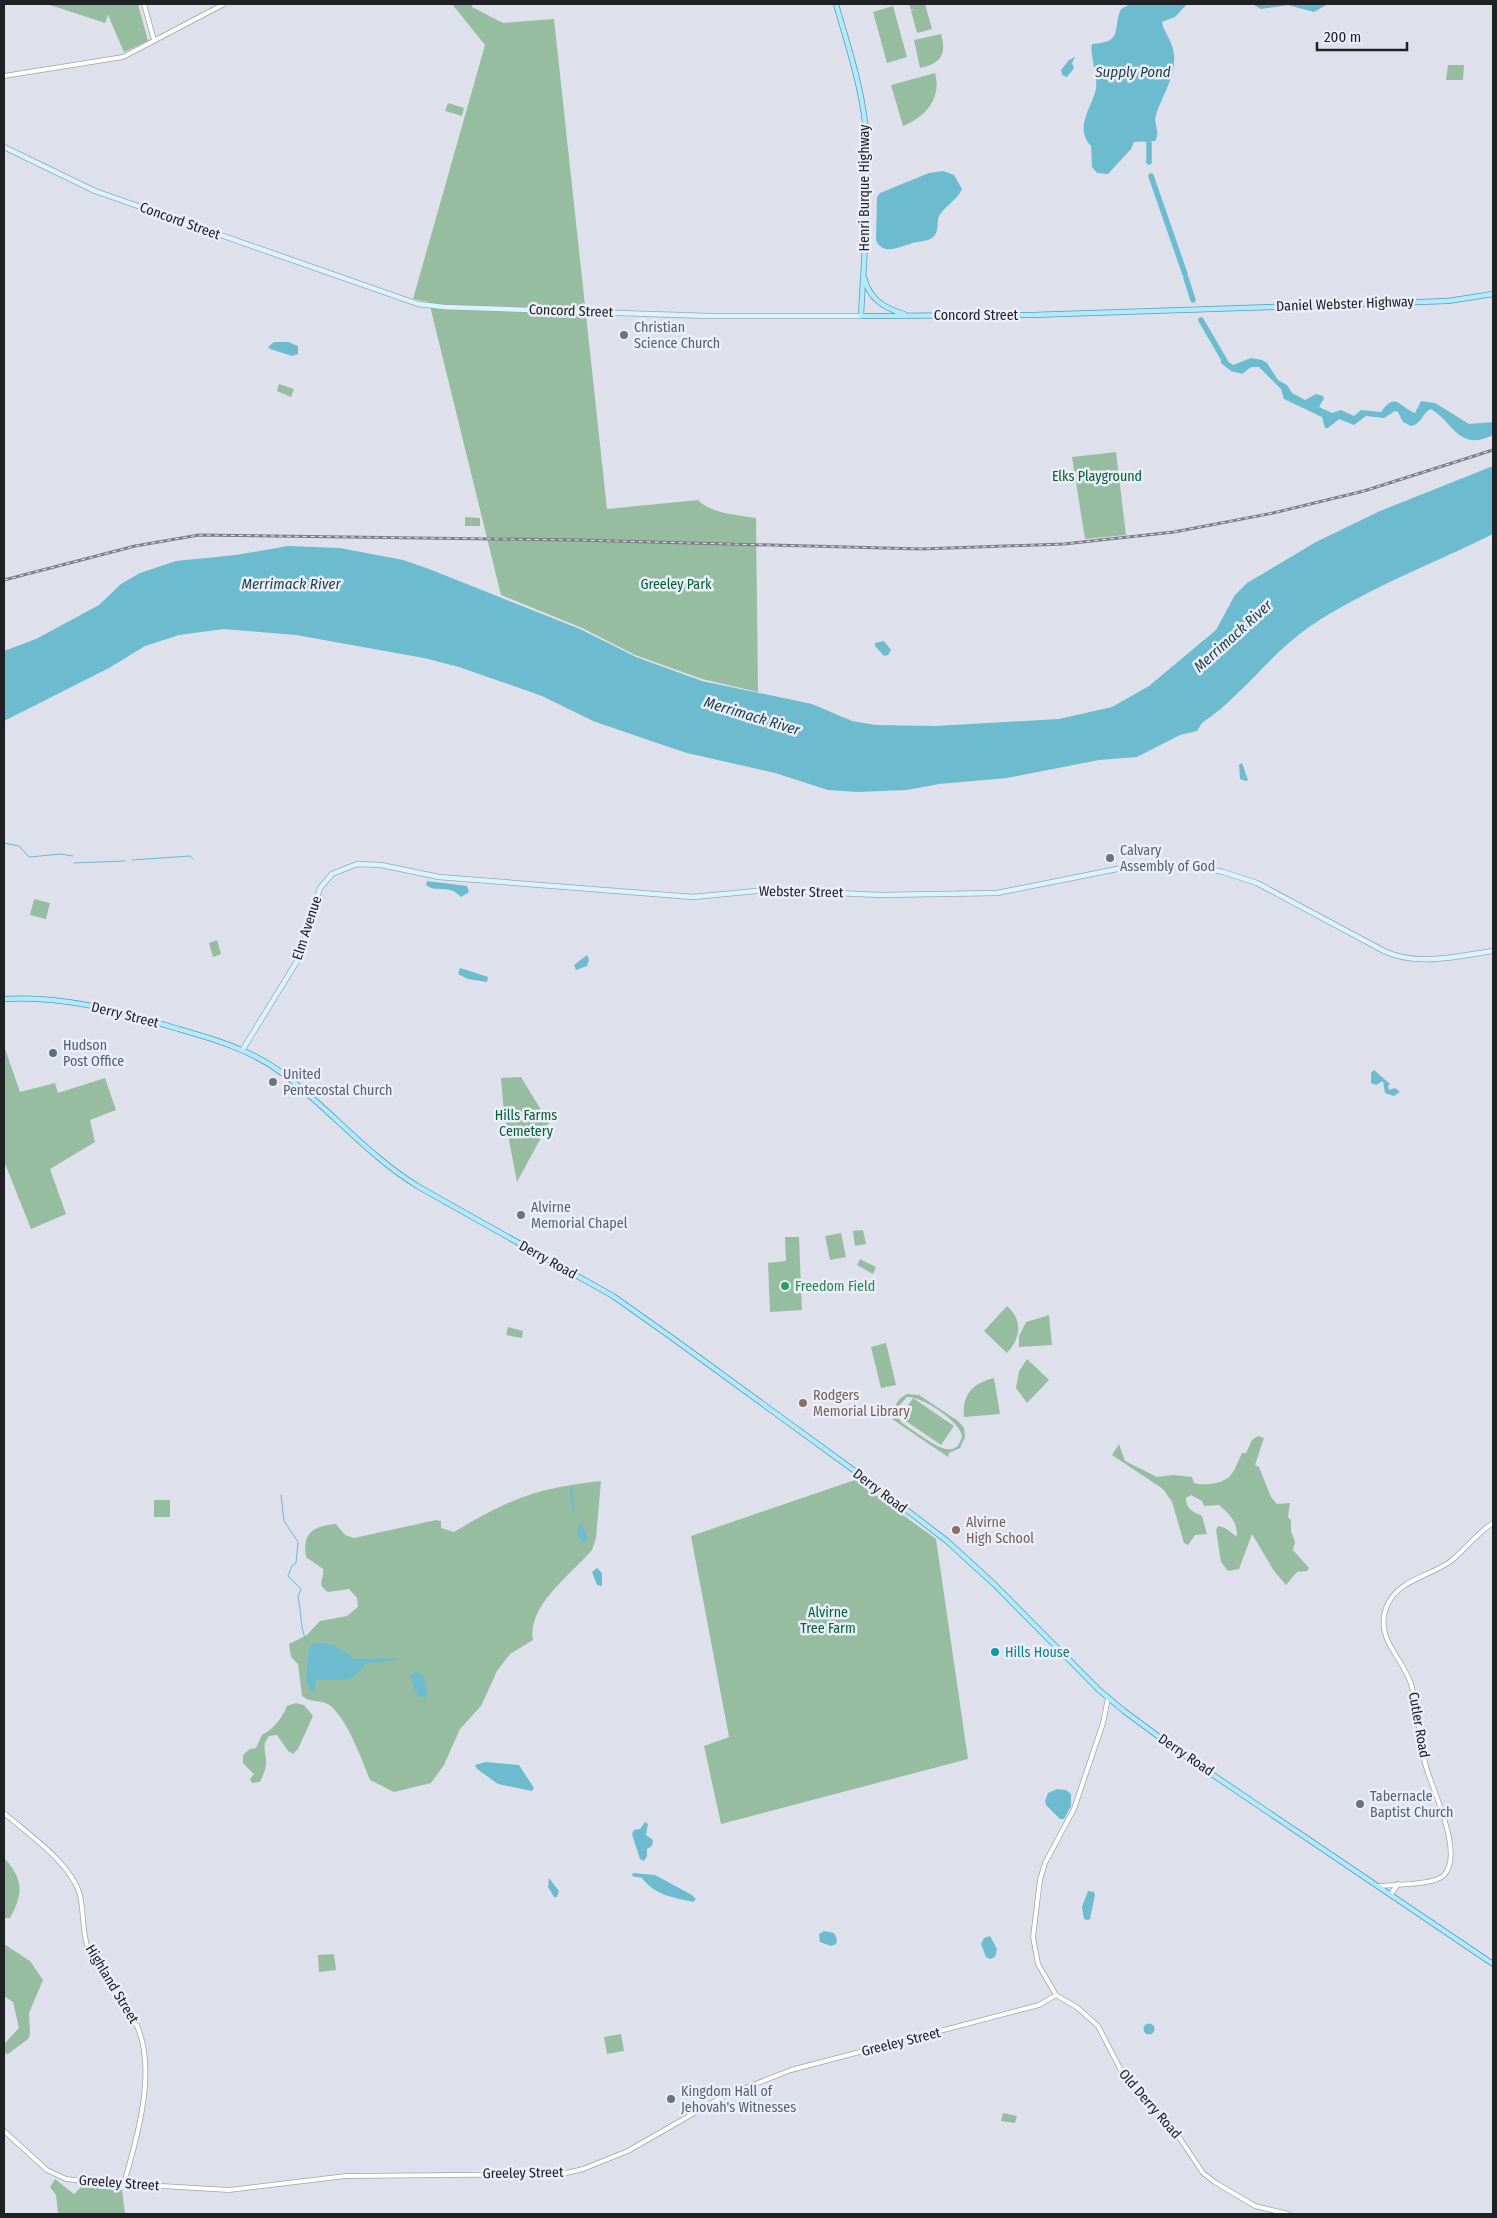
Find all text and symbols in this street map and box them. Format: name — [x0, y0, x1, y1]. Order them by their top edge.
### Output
scale bar — [1317, 20, 1407, 52]
text: 200 m — [1324, 28, 1361, 46]
water label: Supply Pond — [1094, 63, 1171, 81]
street label: Henri Burque Highway — [856, 124, 873, 251]
street label: Concord Street — [137, 199, 223, 244]
street label: Daniel Webster Highway — [1276, 293, 1415, 315]
street label: Concord Street — [529, 301, 614, 321]
street label: Concord Street — [934, 307, 1019, 324]
place label: Christian Science Church — [634, 319, 720, 352]
marker: Christian Science Church — [618, 329, 630, 341]
park label: Elks Playground — [1052, 468, 1142, 485]
water label: Merrimack River — [241, 575, 341, 593]
park label: Greeley Park — [640, 576, 712, 593]
water label: Merrimack River — [1190, 596, 1276, 676]
water label: Merrimack River — [702, 693, 803, 739]
place label: Calvary Assembly of God — [1120, 842, 1215, 875]
marker: Calvary Assembly of God — [1104, 852, 1116, 864]
street label: Webster Street — [759, 883, 844, 901]
street label: Elm Avenue — [289, 894, 325, 962]
street label: Derry Street — [90, 998, 161, 1032]
place label: Hudson Post Office — [63, 1037, 124, 1070]
marker: Hudson Post Office — [47, 1047, 59, 1059]
place label: United Pentecostal Church — [283, 1066, 392, 1099]
marker: United Pentecostal Church — [267, 1076, 279, 1088]
park label: Hills Farms Cemetery — [495, 1107, 557, 1140]
place label: Alvirne Memorial Chapel — [531, 1199, 628, 1232]
marker: Alvirne Memorial Chapel — [515, 1209, 527, 1221]
street label: Derry Road — [516, 1237, 580, 1283]
place label: Freedom Field — [795, 1278, 875, 1295]
marker: Freedom Field — [779, 1280, 791, 1292]
place label: Rodgers Memorial Library — [813, 1387, 910, 1420]
marker: Rodgers Memorial Library — [797, 1397, 809, 1409]
street label: Derry Road — [850, 1465, 910, 1517]
place label: Alvirne High School — [966, 1514, 1034, 1547]
marker: Alvirne High School — [950, 1524, 962, 1536]
park label: Alvirne Tree Farm — [800, 1604, 856, 1637]
place label: Hills House — [1005, 1644, 1070, 1661]
marker: Hills House — [989, 1646, 1001, 1658]
street label: Cutler Road — [1405, 1691, 1433, 1759]
street label: Derry Road — [1155, 1730, 1217, 1780]
place label: Tabernacle Baptist Church — [1370, 1788, 1453, 1821]
marker: Tabernacle Baptist Church — [1354, 1798, 1366, 1810]
street label: Highland Street — [82, 1941, 142, 2027]
street label: Greeley Street — [860, 2024, 943, 2060]
street label: Old Derry Road — [1115, 2066, 1185, 2142]
place label: Kingdom Hall of Jehovah's Witnesses — [681, 2083, 796, 2116]
marker: Kingdom Hall of Jehovah's Witnesses — [665, 2093, 677, 2105]
street label: Greeley Street — [482, 2164, 564, 2182]
street label: Greeley Street — [78, 2172, 160, 2194]

